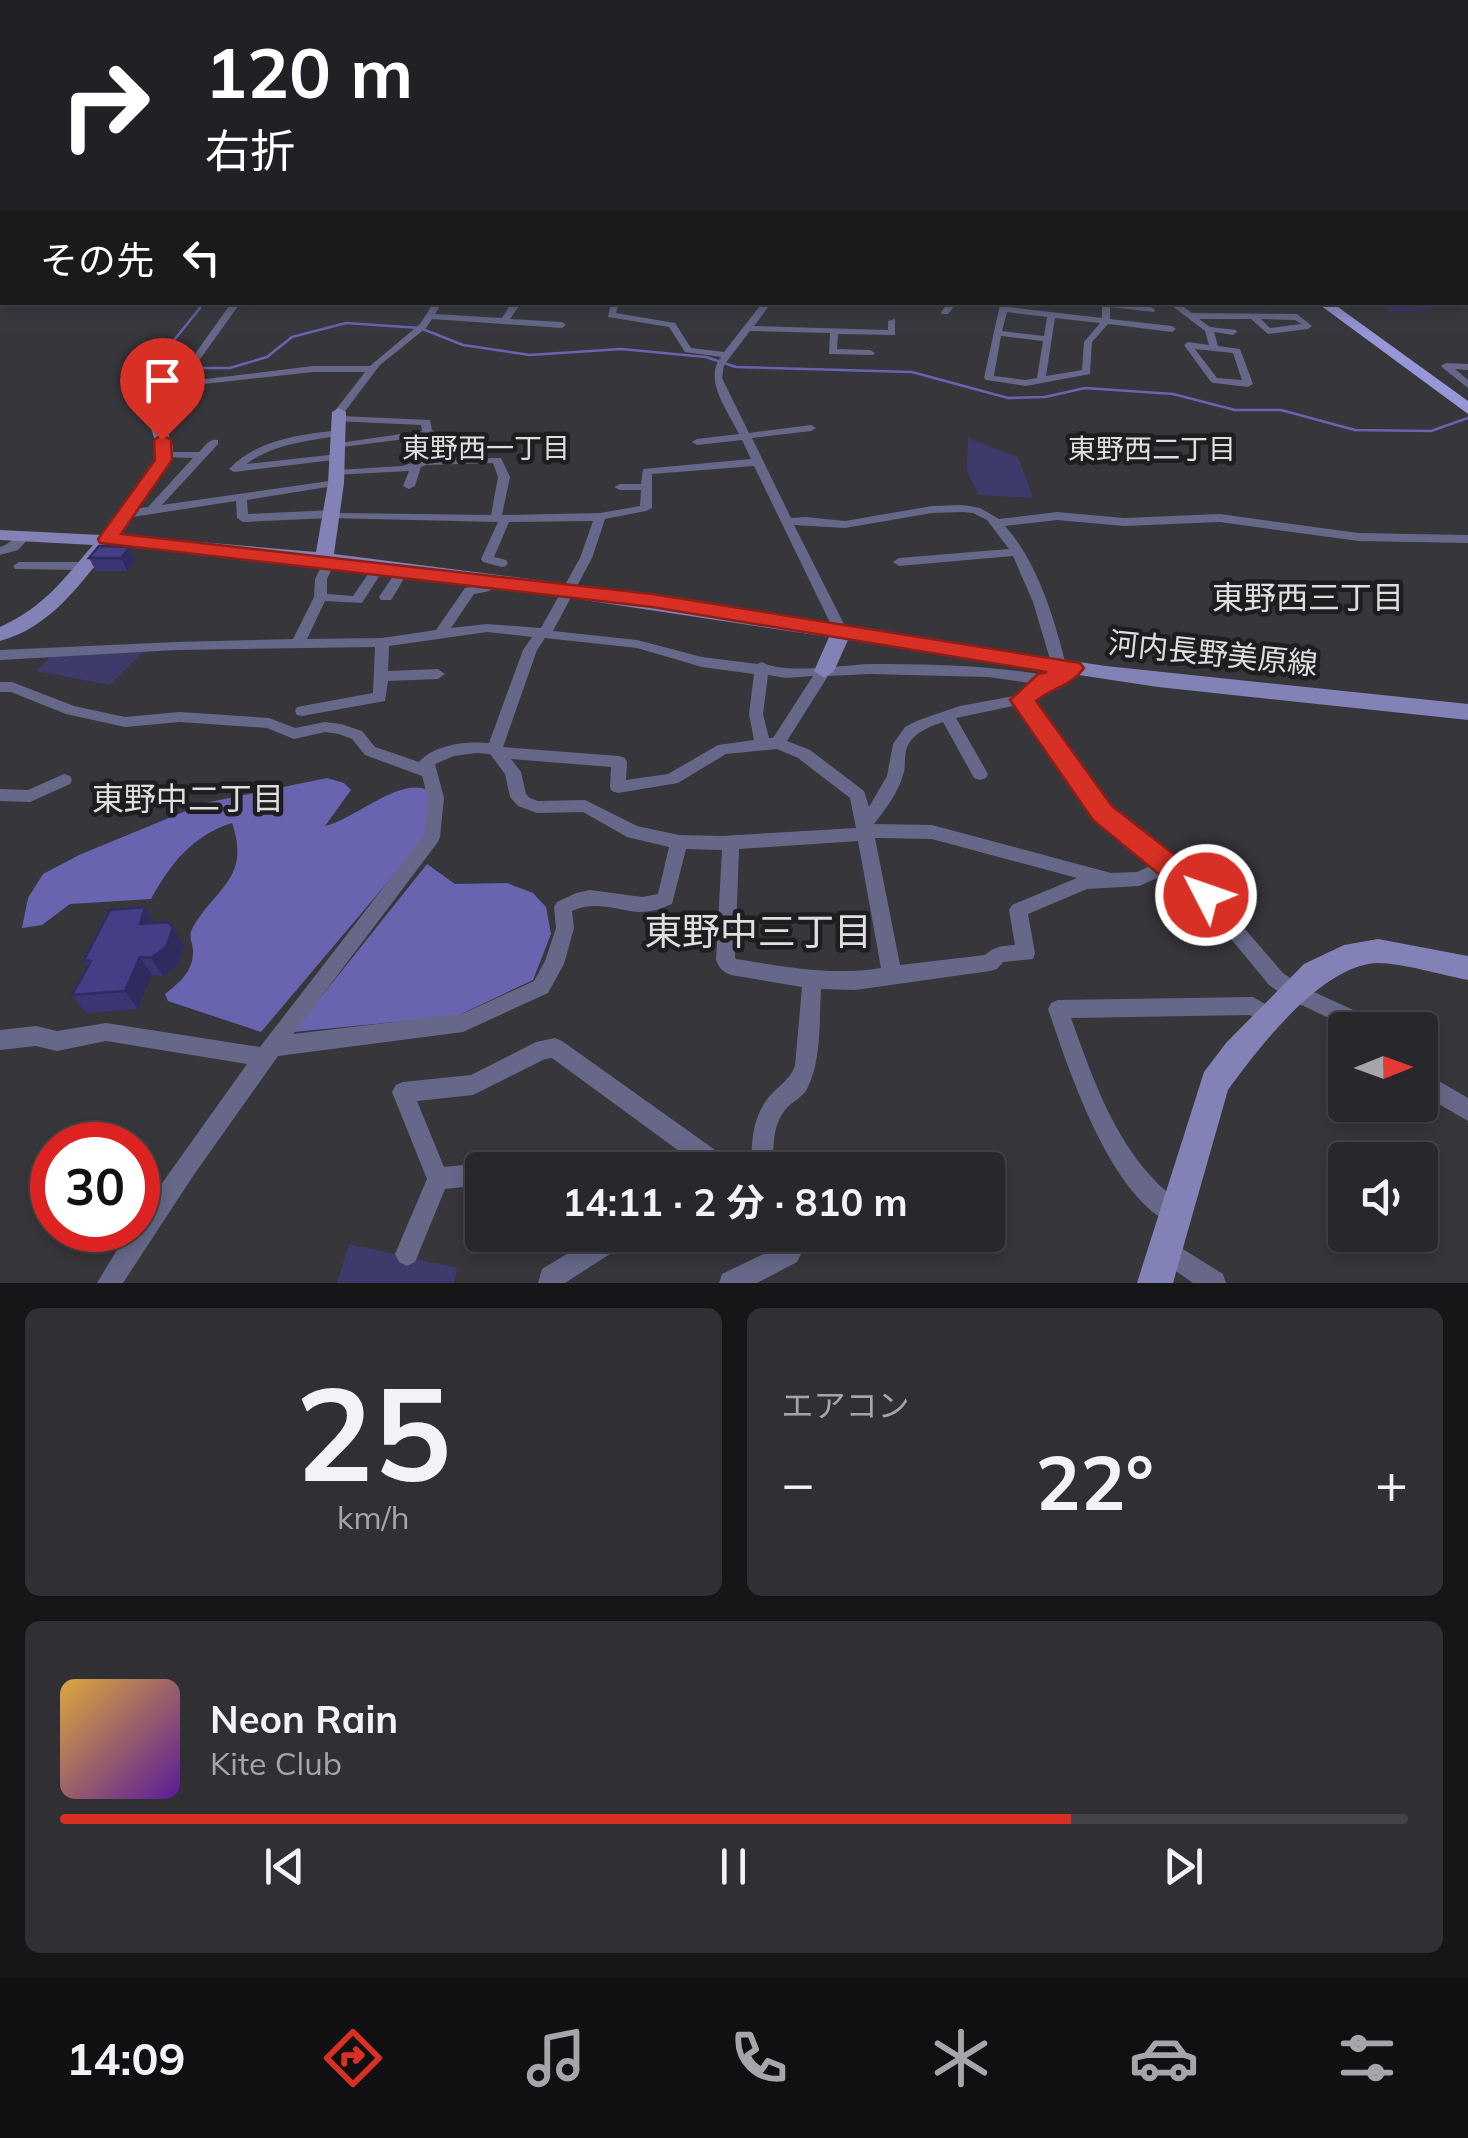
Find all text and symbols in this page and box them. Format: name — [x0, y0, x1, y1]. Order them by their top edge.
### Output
text: 120 m — [205, 28, 413, 116]
icon: right — [40, 40, 170, 170]
text: 右折 — [205, 122, 295, 178]
icon: left — [174, 230, 229, 285]
text: その先 — [40, 236, 154, 284]
pin — [120, 338, 205, 441]
icon: arrive — [135, 353, 190, 408]
district label: 東野西一丁目 — [402, 430, 570, 465]
district label: 東野西二丁目 — [1068, 431, 1236, 466]
district label: 東野西三丁目 — [1212, 577, 1404, 617]
street label: 河内長野美原線 — [1107, 623, 1320, 683]
district label: 東野中二丁目 — [92, 778, 284, 818]
position arrow — [1154, 843, 1258, 947]
district label: 東野中三丁目 — [644, 907, 872, 955]
north arrow — [1328, 1012, 1438, 1122]
map controls — [1328, 1012, 1438, 1252]
speed limit sign: 30 — [30, 1122, 160, 1252]
button: sound — [1328, 1142, 1438, 1252]
text: 14:11 · 2 分 · 810 m — [562, 1178, 908, 1226]
text: 25 — [295, 1350, 451, 1514]
text: エアコン — [782, 1385, 910, 1425]
text: 22° — [1036, 1435, 1154, 1529]
text: − — [782, 1448, 815, 1517]
text: + — [1375, 1448, 1408, 1517]
text: km/h — [337, 1497, 409, 1537]
text: Neon Rain — [210, 1695, 398, 1743]
text: Kite Club — [210, 1743, 342, 1783]
icon: previous — [257, 1839, 312, 1894]
icon: pause — [706, 1839, 761, 1894]
icon: next — [1156, 1839, 1211, 1894]
icon: directions — [318, 2023, 388, 2093]
icon: music — [521, 2023, 591, 2093]
icon: phone — [724, 2023, 794, 2093]
icon: climate — [926, 2023, 996, 2093]
icon: car — [1129, 2023, 1199, 2093]
icon: filters — [1332, 2023, 1402, 2093]
text: 14:09 — [66, 2030, 186, 2086]

